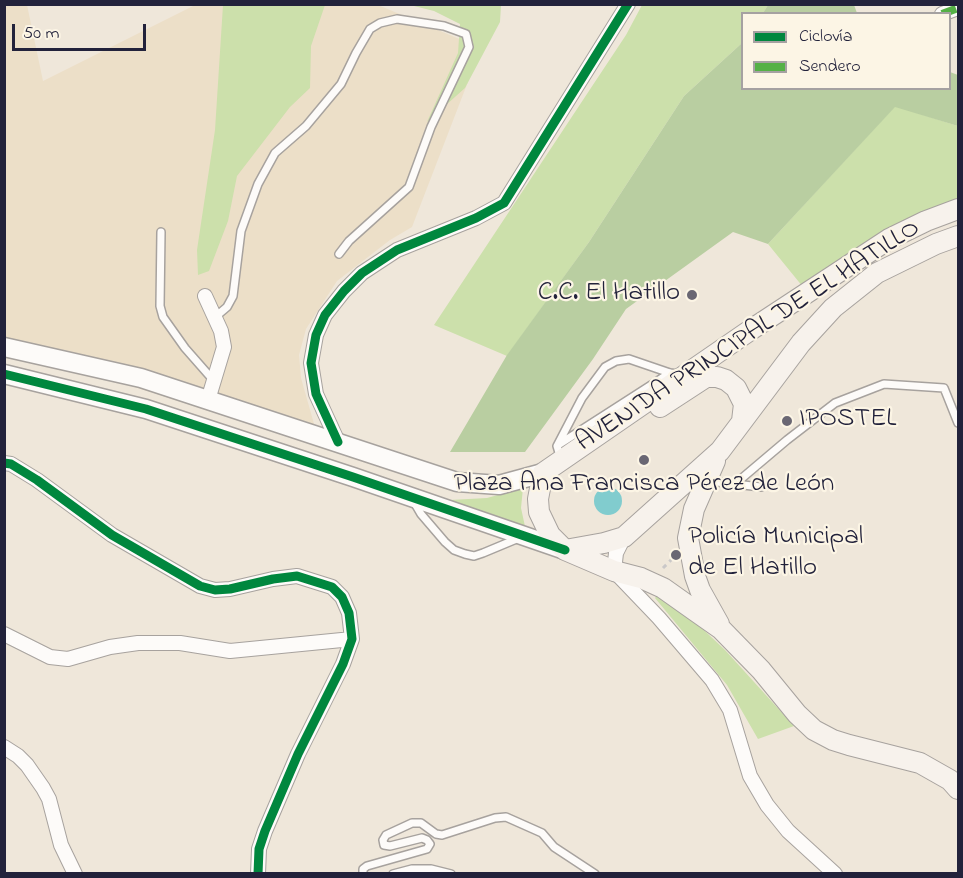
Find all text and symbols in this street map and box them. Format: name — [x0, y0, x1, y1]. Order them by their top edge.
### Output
scale bar — [15, 12, 148, 50]
legend — [741, 12, 951, 90]
text: 50 m — [23, 21, 60, 47]
text: Ciclovía — [799, 24, 852, 50]
text: Sendero — [799, 54, 861, 80]
street label: AVENIDA PRINCIPAL DE EL HATILLO — [571, 214, 927, 460]
place label: C.C. El Hatillo — [538, 279, 680, 311]
marker: C.C. El Hatillo — [685, 288, 699, 302]
place label: IPOSTEL — [799, 405, 896, 437]
marker: IPOSTEL — [780, 414, 794, 428]
marker: Plaza Ana Francisca Pérez de León — [637, 453, 651, 467]
place label: Plaza Ana Francisca Pérez de León — [454, 470, 834, 502]
place label: Policía Municipal de El Hatillo — [688, 523, 863, 586]
marker: Policía Municipal de El Hatillo — [669, 548, 683, 562]

